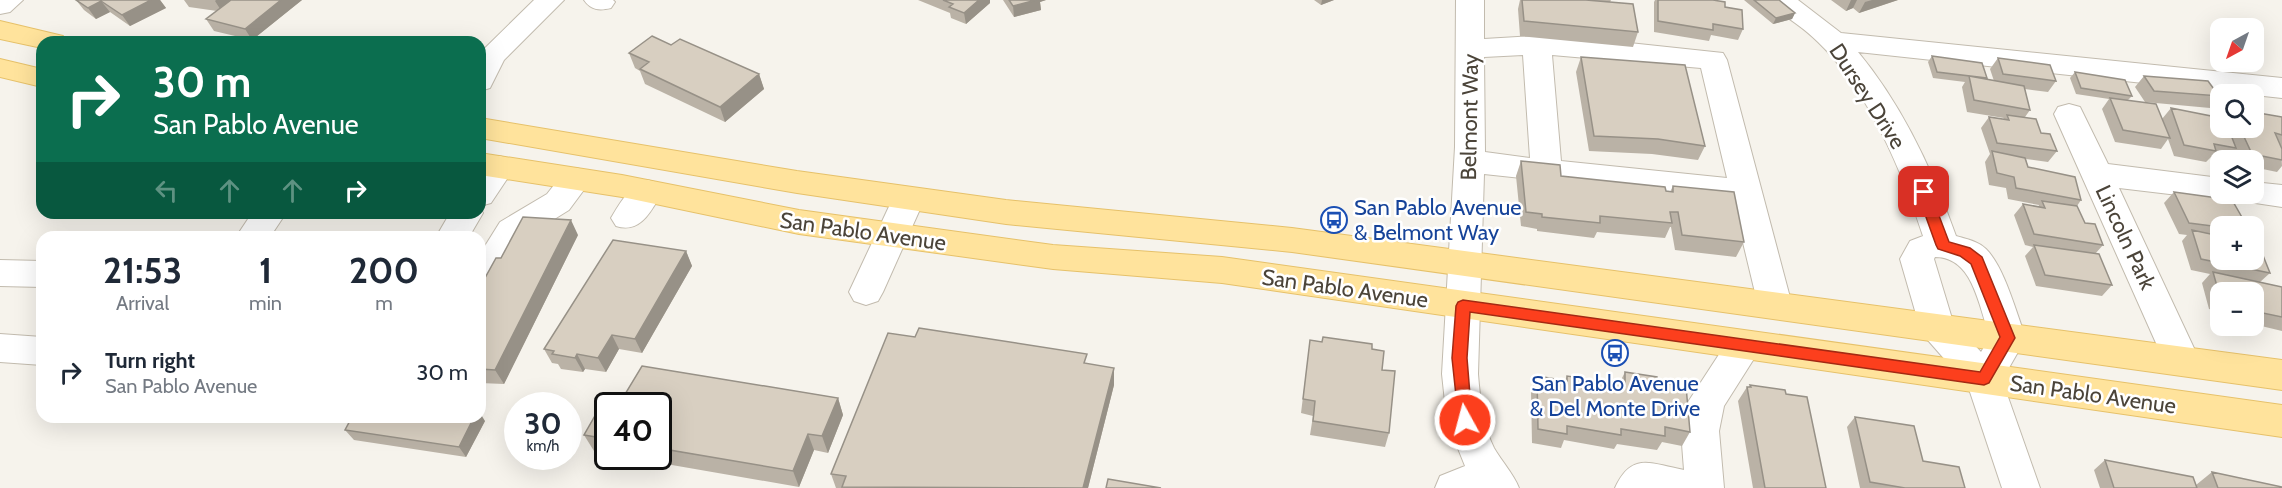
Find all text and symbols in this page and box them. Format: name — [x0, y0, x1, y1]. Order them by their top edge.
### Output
north arrow — [2210, 18, 2264, 72]
map controls — [2210, 18, 2264, 336]
street label: Dursey Drive — [1824, 39, 1912, 154]
street label: Belmont Way — [1455, 53, 1484, 181]
text: 30 m — [153, 56, 251, 108]
icon: right — [54, 60, 132, 138]
button: search — [2210, 84, 2264, 138]
text: San Pablo Avenue — [153, 108, 359, 141]
button: layers — [2210, 150, 2264, 204]
pin — [1898, 166, 1949, 217]
icon: left — [150, 174, 183, 207]
icon: ahead — [213, 174, 246, 207]
icon: ahead — [276, 174, 309, 207]
icon: right — [339, 174, 372, 207]
icon: arrive — [1907, 175, 1940, 208]
street label: Lincoln Park — [2090, 181, 2162, 294]
place label: San Pablo Avenue & Belmont Way — [1354, 194, 1522, 246]
bus stop icon: San Pablo Avenue & Belmont Way — [1319, 205, 1349, 235]
street label: San Pablo Avenue — [778, 206, 948, 257]
button: + — [2210, 216, 2264, 270]
text: 21:53 — [103, 248, 182, 292]
text: 1 — [259, 248, 272, 292]
text: 200 — [349, 248, 419, 292]
street label: San Pablo Avenue — [1260, 263, 1430, 314]
button: − — [2210, 282, 2264, 336]
text: Arrival — [116, 291, 169, 315]
text: min — [249, 291, 282, 315]
text: m — [375, 291, 393, 315]
bus stop icon: San Pablo Avenue & Del Monte Drive — [1600, 338, 1630, 368]
text: Turn right — [105, 347, 195, 374]
icon: right — [54, 356, 87, 389]
text: 30 m — [416, 359, 468, 386]
street label: San Pablo Avenue — [2008, 369, 2178, 420]
place label: San Pablo Avenue & Del Monte Drive — [1530, 370, 1700, 422]
text: San Pablo Avenue — [105, 374, 257, 398]
position arrow — [1433, 388, 1497, 452]
speed limit sign: 40 — [594, 392, 672, 470]
text: 30 — [524, 405, 562, 442]
text: km/h — [527, 437, 559, 455]

